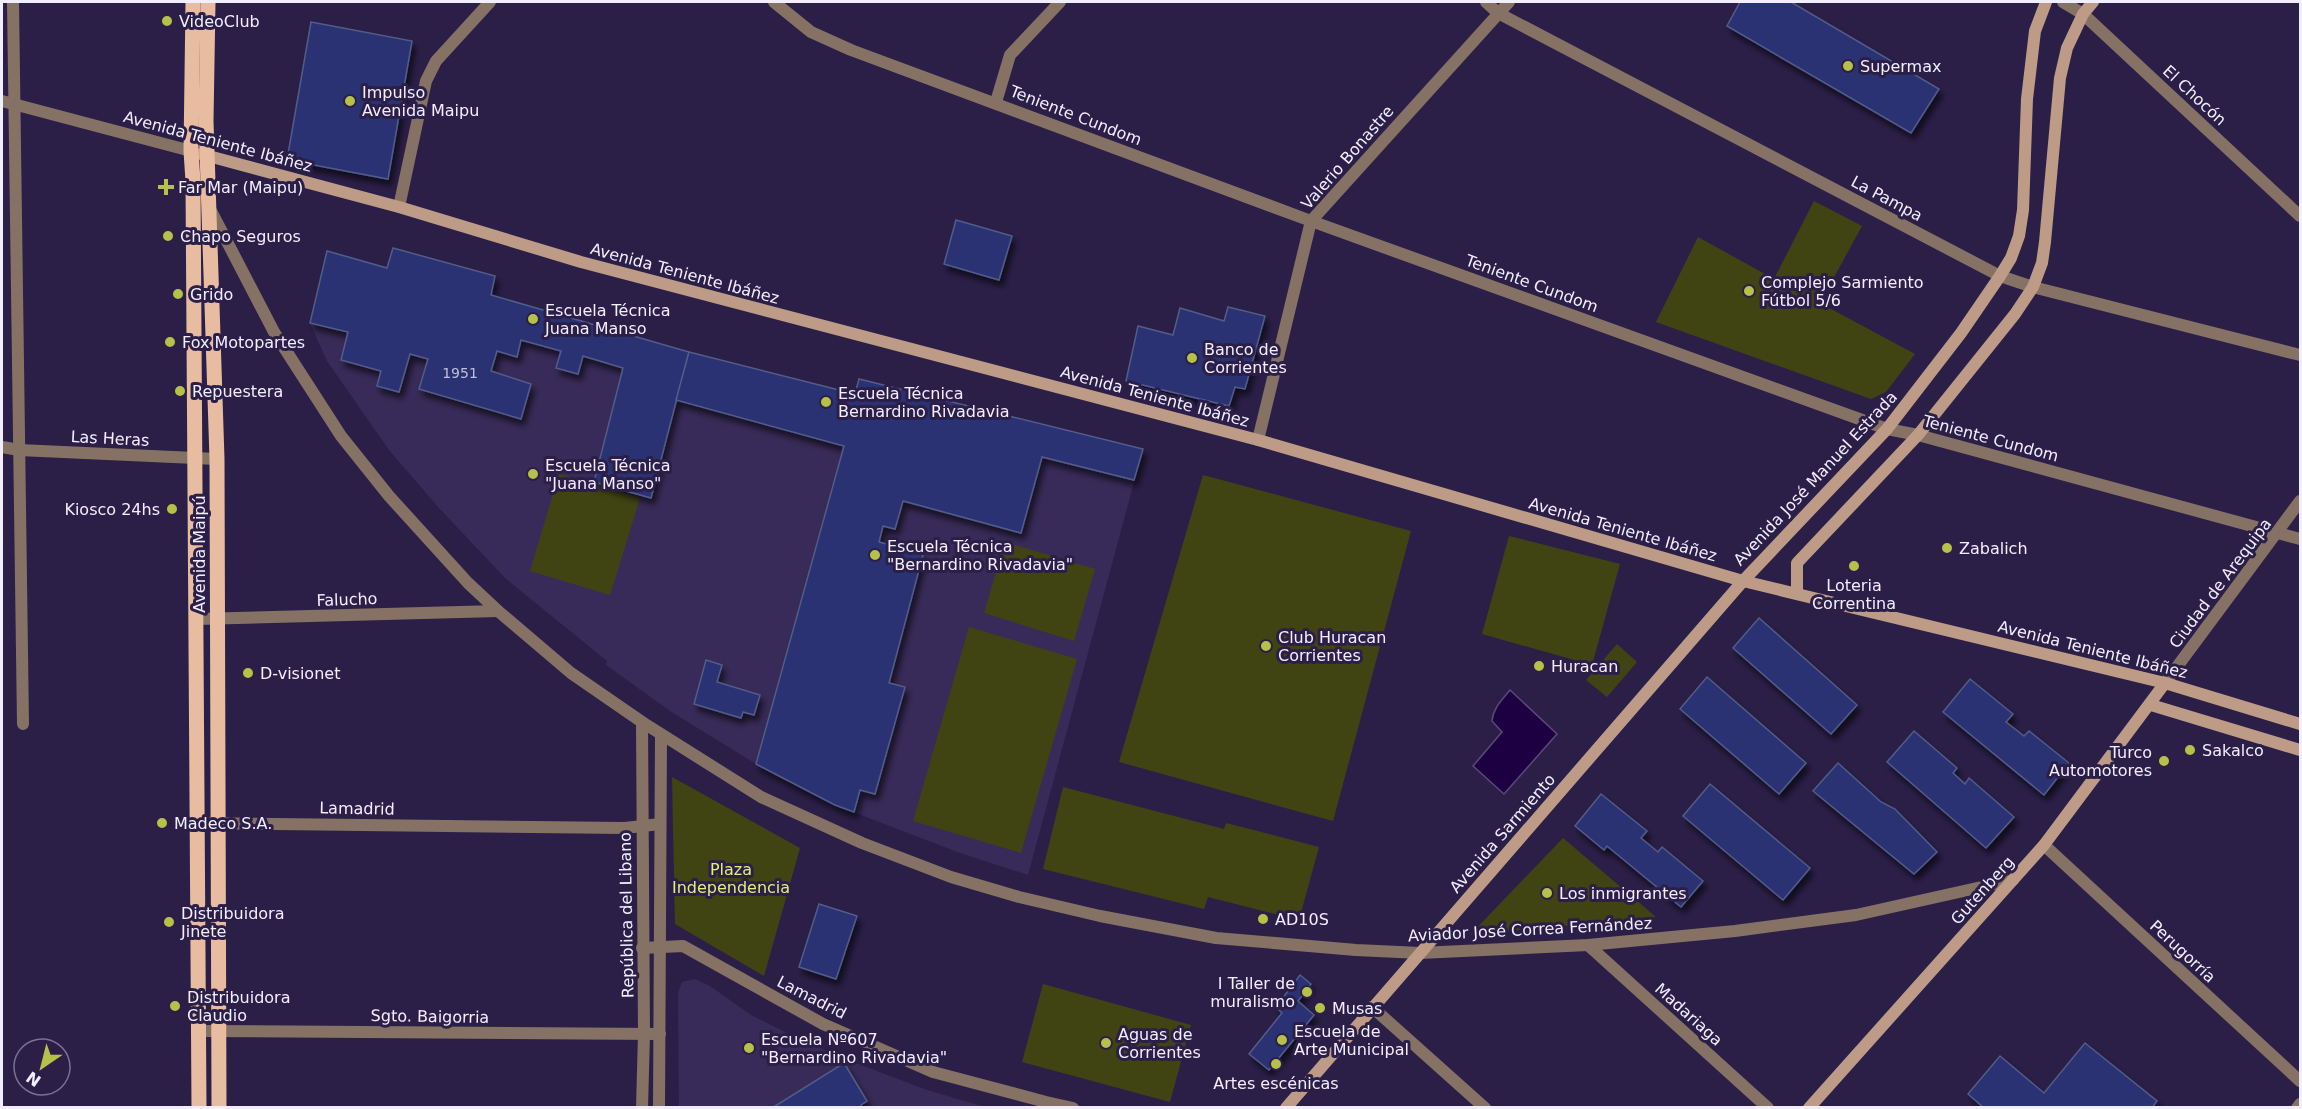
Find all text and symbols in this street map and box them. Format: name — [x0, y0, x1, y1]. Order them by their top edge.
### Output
place label: VideoClub — [179, 12, 260, 31]
marker: VideoClub — [160, 14, 174, 28]
place label: Supermax — [1860, 57, 1941, 76]
marker: Supermax — [1841, 59, 1855, 73]
street label: El Chocón — [2159, 61, 2230, 129]
street label: Teniente Cundom — [1006, 81, 1144, 149]
place label: Impulso Avenida Maipu — [362, 83, 479, 120]
marker: Impulso Avenida Maipu — [343, 94, 357, 108]
street label: Valerio Bonastre — [1297, 102, 1398, 213]
street label: Avenida Teniente Ibáñez — [121, 107, 314, 176]
street label: La Pampa — [1848, 172, 1926, 225]
place label: Far Mar (Maipu) — [178, 178, 303, 197]
marker: Far Mar (Maipu) — [159, 180, 173, 194]
place label: Chapo Seguros — [180, 227, 301, 246]
marker: Chapo Seguros — [161, 229, 175, 243]
street label: Avenida Teniente Ibáñez — [588, 239, 781, 308]
street label: Teniente Cundom — [1462, 250, 1601, 316]
place label: Complejo Sarmiento Fútbol 5/6 — [1761, 273, 1924, 310]
marker: Complejo Sarmiento Fútbol 5/6 — [1742, 284, 1756, 298]
place label: Grido — [190, 285, 233, 304]
marker: Grido — [171, 287, 185, 301]
place label: Escuela Técnica Juana Manso — [544, 301, 670, 338]
marker: Escuela Técnica Juana Manso — [526, 312, 540, 326]
place label: Fox Motopartes — [182, 333, 305, 352]
marker: Fox Motopartes — [163, 335, 177, 349]
place label: Banco de Corrientes — [1204, 340, 1287, 377]
marker: Banco de Corrientes — [1185, 351, 1199, 365]
street label: Avenida Teniente Ibáñez — [1058, 362, 1251, 431]
house number: 1951 — [442, 365, 478, 381]
place label: Repuestera — [192, 382, 283, 401]
marker: Repuestera — [173, 384, 187, 398]
place label: Escuela Técnica Bernardino Rivadavia — [838, 384, 1010, 421]
street label: Avenida José Manuel Estrada — [1730, 387, 1901, 569]
marker: Escuela Técnica Bernardino Rivadavia — [819, 395, 833, 409]
street label: Teniente Cundom — [1920, 411, 2061, 466]
street label: Las Heras — [70, 427, 150, 450]
place label: Escuela Técnica "Juana Manso" — [545, 456, 670, 493]
marker: Escuela Técnica "Juana Manso" — [526, 467, 540, 481]
street label: Avenida Teniente Ibáñez — [1527, 494, 1719, 565]
street label: Avenida Maipú — [190, 495, 209, 613]
place label: Kiosco 24hs — [64, 500, 160, 519]
marker: Kiosco 24hs — [165, 502, 179, 516]
street label: Ciudad de Arequipa — [2165, 515, 2275, 652]
place label: Escuela Técnica "Bernardino Rivadavia" — [887, 537, 1073, 574]
place label: Zabalich — [1959, 539, 2028, 558]
marker: Zabalich — [1940, 541, 1954, 555]
marker: Escuela Técnica "Bernardino Rivadavia" — [868, 548, 882, 562]
marker: Loteria Correntina — [1847, 559, 1861, 573]
place label: Loteria Correntina — [1812, 576, 1896, 613]
street label: Falucho — [316, 589, 378, 610]
street label: Avenida Teniente Ibáñez — [1996, 617, 2190, 682]
place label: Club Huracan Corrientes — [1278, 628, 1386, 665]
marker: Club Huracan Corrientes — [1259, 639, 1273, 653]
place label: Huracan — [1551, 657, 1618, 676]
marker: Huracan — [1532, 659, 1546, 673]
place label: D-visionet — [260, 664, 340, 683]
marker: D-visionet — [241, 666, 255, 680]
place label: Sakalco — [2202, 741, 2264, 760]
place label: Turco Automotores — [2049, 743, 2152, 780]
marker: Sakalco — [2183, 743, 2197, 757]
marker: Turco Automotores — [2157, 754, 2171, 768]
street label: Avenida Sarmiento — [1446, 770, 1559, 897]
street label: Lamadrid — [319, 798, 395, 819]
place label: Madeco S.A. — [174, 814, 272, 833]
marker: Madeco S.A. — [155, 816, 169, 830]
street label: República del Libano — [616, 832, 637, 998]
street label: Gutenberg — [1947, 852, 2018, 928]
park label: Plaza Independencia — [672, 860, 790, 897]
place label: Los inmigrantes — [1559, 884, 1687, 903]
marker: Los inmigrantes — [1540, 886, 1554, 900]
place label: Distribuidora Jinete — [180, 904, 284, 941]
place label: AD10S — [1275, 910, 1329, 929]
marker: AD10S — [1256, 912, 1270, 926]
street label: Aviador José Correa Fernández — [1408, 914, 1652, 945]
marker: Distribuidora Jinete — [162, 915, 176, 929]
street label: Perugorría — [2146, 916, 2219, 987]
street label: Lamadrid — [774, 972, 850, 1023]
place label: I Taller de muralismo — [1210, 974, 1295, 1011]
street label: Madariaga — [1651, 979, 1726, 1050]
marker: I Taller de muralismo — [1300, 985, 1314, 999]
place label: Distribuidora Claudio — [187, 988, 290, 1025]
marker: Distribuidora Claudio — [168, 999, 182, 1013]
place label: Musas — [1332, 999, 1382, 1018]
marker: Musas — [1313, 1001, 1327, 1015]
street label: Sgto. Baigorria — [371, 1006, 489, 1027]
place label: Escuela de Arte Municipal — [1294, 1022, 1409, 1059]
place label: Aguas de Corrientes — [1118, 1025, 1201, 1062]
place label: Escuela Nº607 "Bernardino Rivadavia" — [761, 1030, 947, 1067]
marker: Escuela de Arte Municipal — [1275, 1033, 1289, 1047]
marker: Aguas de Corrientes — [1099, 1036, 1113, 1050]
north arrow — [12, 1037, 72, 1097]
marker: Escuela Nº607 "Bernardino Rivadavia" — [742, 1041, 756, 1055]
marker: Artes escénicas — [1269, 1057, 1283, 1071]
text: N — [23, 1067, 45, 1090]
place label: Artes escénicas — [1213, 1074, 1339, 1093]

